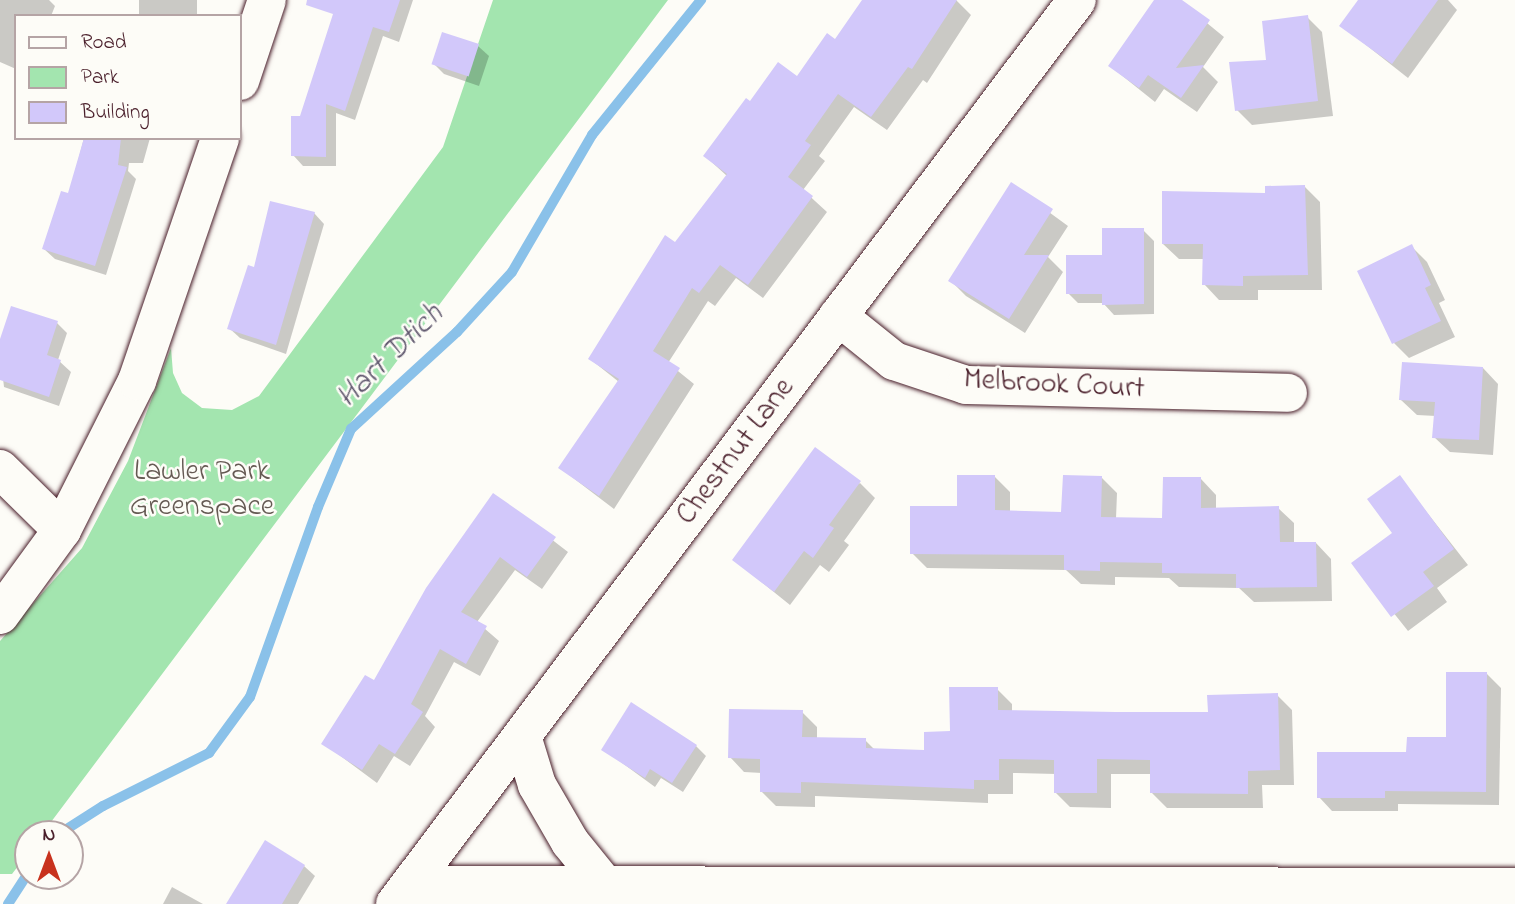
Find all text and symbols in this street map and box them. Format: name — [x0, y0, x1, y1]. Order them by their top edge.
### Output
legend — [14, 14, 242, 140]
text: Road — [81, 28, 127, 58]
text: Park — [81, 63, 119, 93]
text: Building — [81, 98, 150, 128]
water label: Hart Dtich — [329, 297, 453, 417]
street label: Melbrook Court — [963, 362, 1145, 408]
street label: Chestnut Lane — [669, 371, 803, 533]
park label: Lawler Park Greenspace — [130, 454, 274, 524]
north arrow — [14, 820, 84, 890]
text: N — [43, 822, 55, 849]

